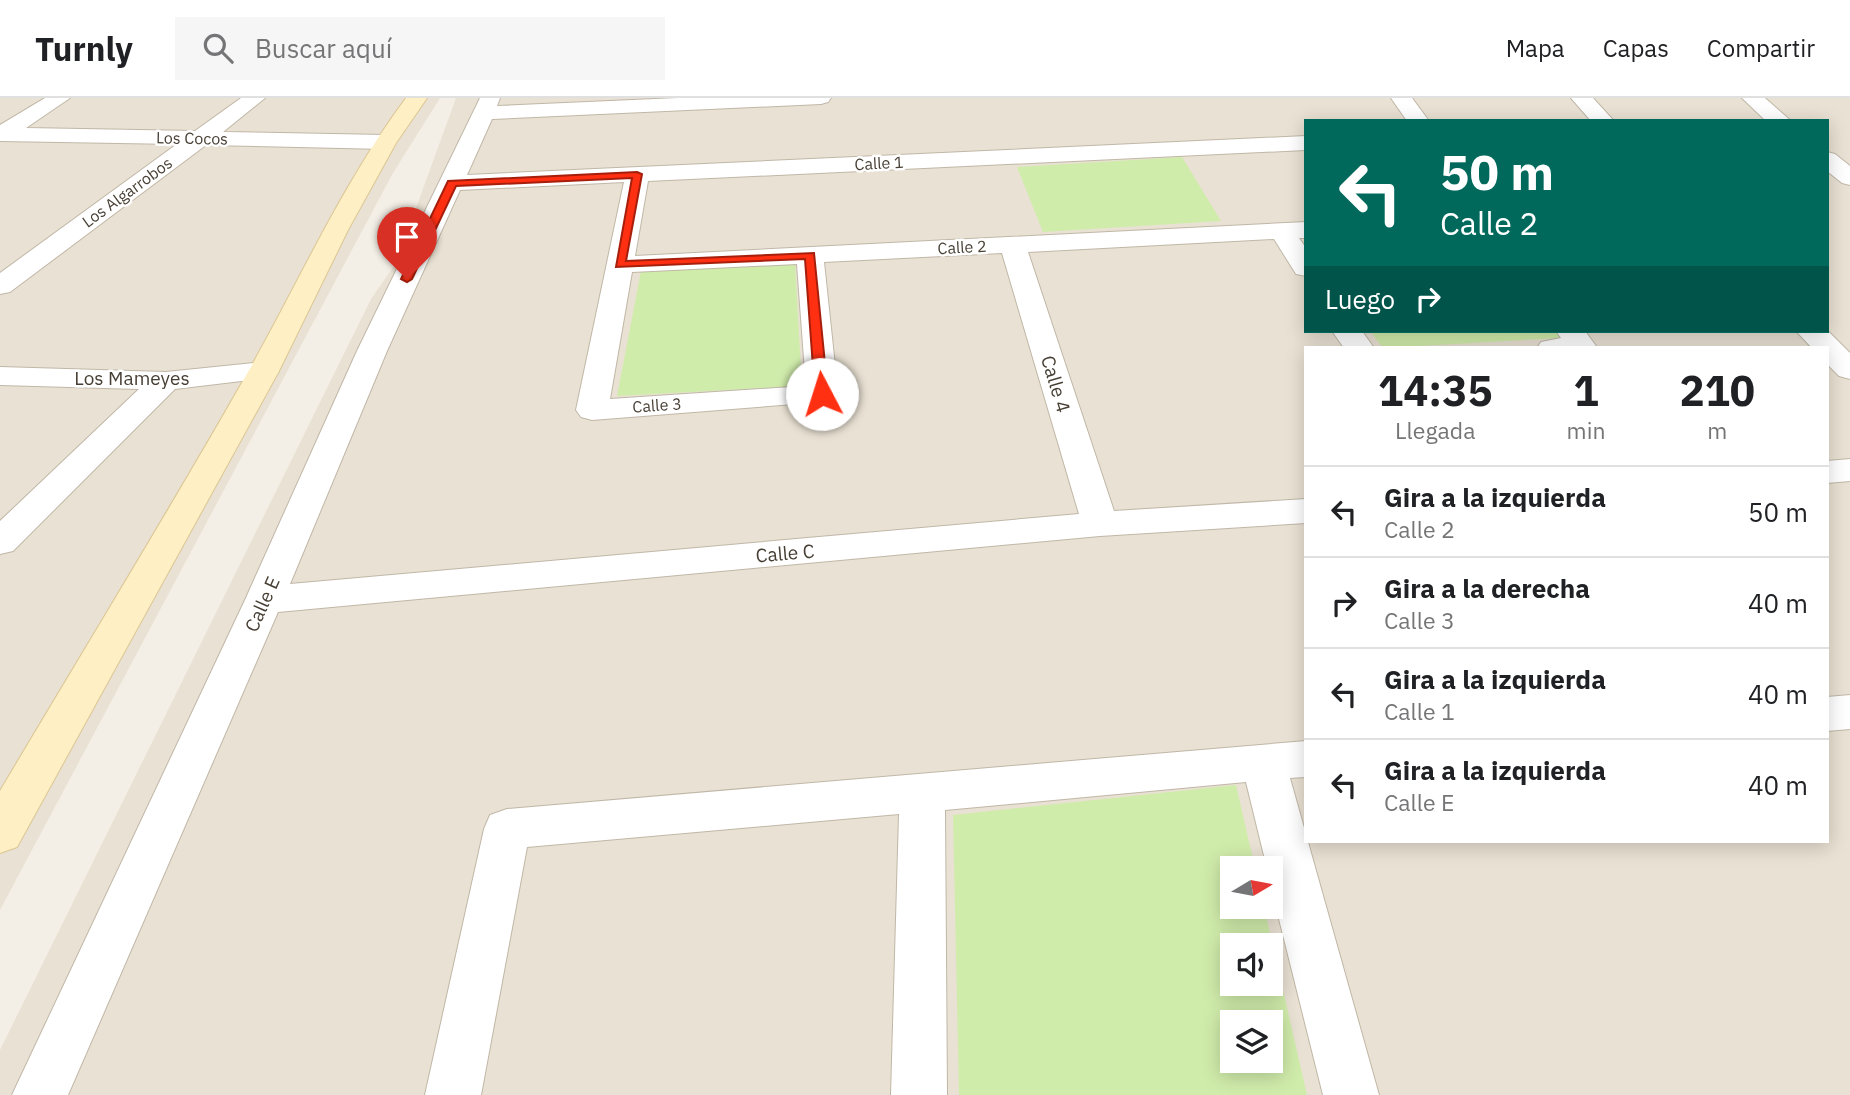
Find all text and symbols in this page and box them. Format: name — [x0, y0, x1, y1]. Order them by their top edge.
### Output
search box — [175, 17, 665, 80]
text: Turnly — [35, 27, 133, 70]
icon: search — [199, 29, 237, 67]
text: Buscar aquí — [255, 31, 392, 65]
text: Mapa — [1506, 32, 1565, 64]
text: Capas — [1603, 32, 1669, 64]
text: Compartir — [1707, 32, 1815, 64]
street label: Los Cocos — [156, 127, 228, 149]
text: 50 m — [1440, 140, 1554, 203]
icon: left — [1325, 147, 1416, 238]
street label: Calle 1 — [854, 152, 904, 174]
street label: Los Algarrobos — [78, 153, 176, 231]
text: Calle 2 — [1440, 202, 1539, 244]
pin — [377, 207, 437, 279]
icon: arrive — [388, 218, 426, 256]
street label: Calle 2 — [937, 236, 987, 258]
icon: right — [1409, 280, 1447, 318]
text: Luego — [1325, 282, 1395, 316]
street label: Calle 4 — [1036, 353, 1076, 415]
position arrow — [785, 357, 859, 431]
text: 14:35 — [1378, 363, 1493, 418]
text: 1 — [1573, 363, 1599, 418]
text: 210 — [1679, 363, 1755, 418]
street label: Los Mameyes — [74, 366, 190, 390]
street label: Calle 3 — [632, 393, 682, 417]
text: Llegada — [1395, 415, 1475, 445]
text: min — [1567, 415, 1605, 445]
text: m — [1707, 415, 1727, 445]
text: Gira a la izquierda — [1384, 480, 1606, 514]
icon: left — [1325, 493, 1363, 531]
text: 50 m — [1748, 495, 1808, 529]
text: Calle 2 — [1384, 514, 1455, 544]
street label: Calle C — [755, 538, 816, 568]
text: Gira a la derecha — [1384, 571, 1590, 605]
street label: Calle E — [239, 573, 285, 635]
icon: right — [1325, 584, 1363, 622]
text: 40 m — [1748, 586, 1808, 620]
text: Calle 3 — [1384, 605, 1455, 635]
text: Gira a la izquierda — [1384, 662, 1606, 696]
icon: left — [1325, 675, 1363, 713]
text: 40 m — [1748, 677, 1808, 711]
text: Calle 1 — [1384, 696, 1455, 726]
text: Gira a la izquierda — [1384, 753, 1606, 787]
icon: left — [1325, 766, 1363, 804]
text: 40 m — [1748, 768, 1808, 802]
text: Calle E — [1384, 787, 1454, 817]
north arrow — [1220, 856, 1283, 919]
map controls — [1220, 856, 1283, 1073]
button: sound — [1220, 933, 1283, 996]
button: layers — [1220, 1010, 1283, 1073]

